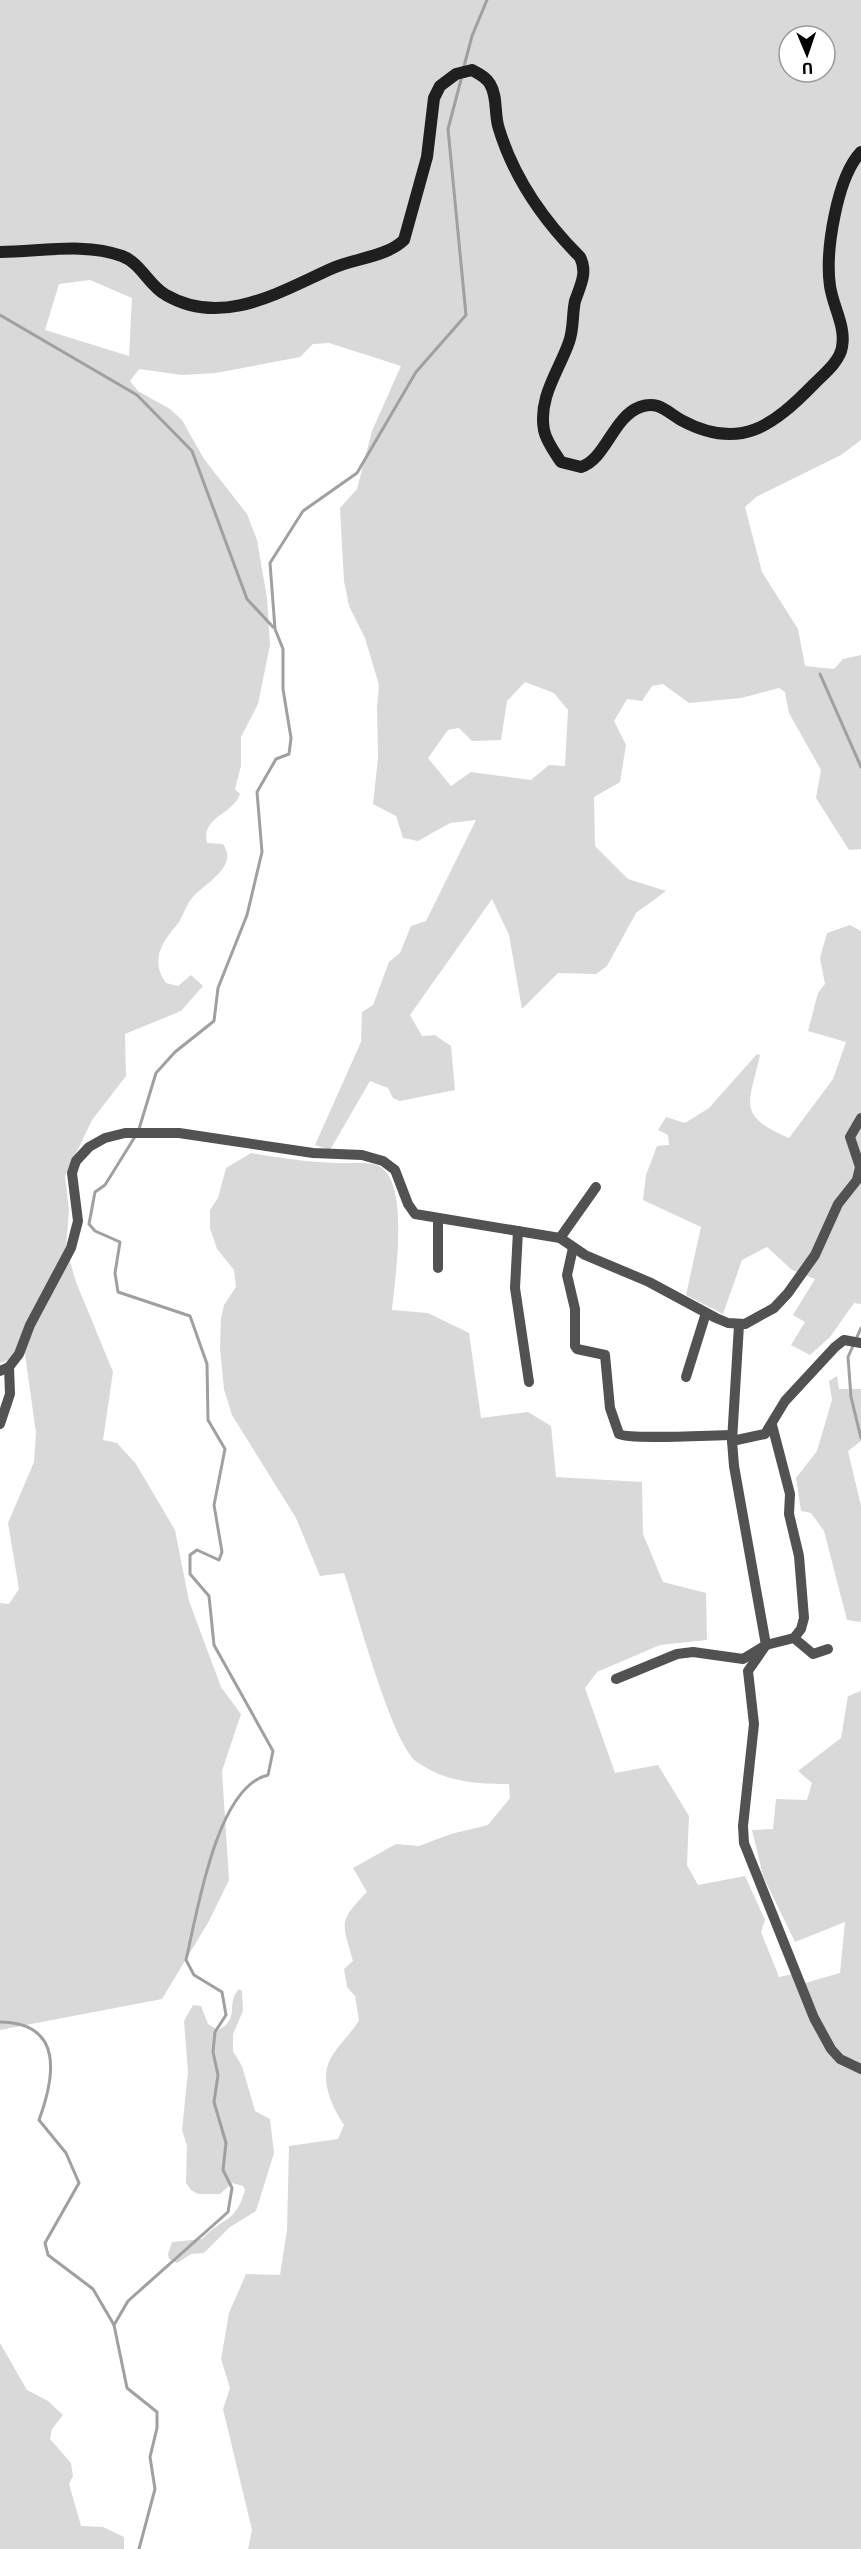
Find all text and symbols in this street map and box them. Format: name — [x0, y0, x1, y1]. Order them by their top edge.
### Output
north arrow — [777, 24, 837, 84]
text: U — [802, 60, 813, 79]

